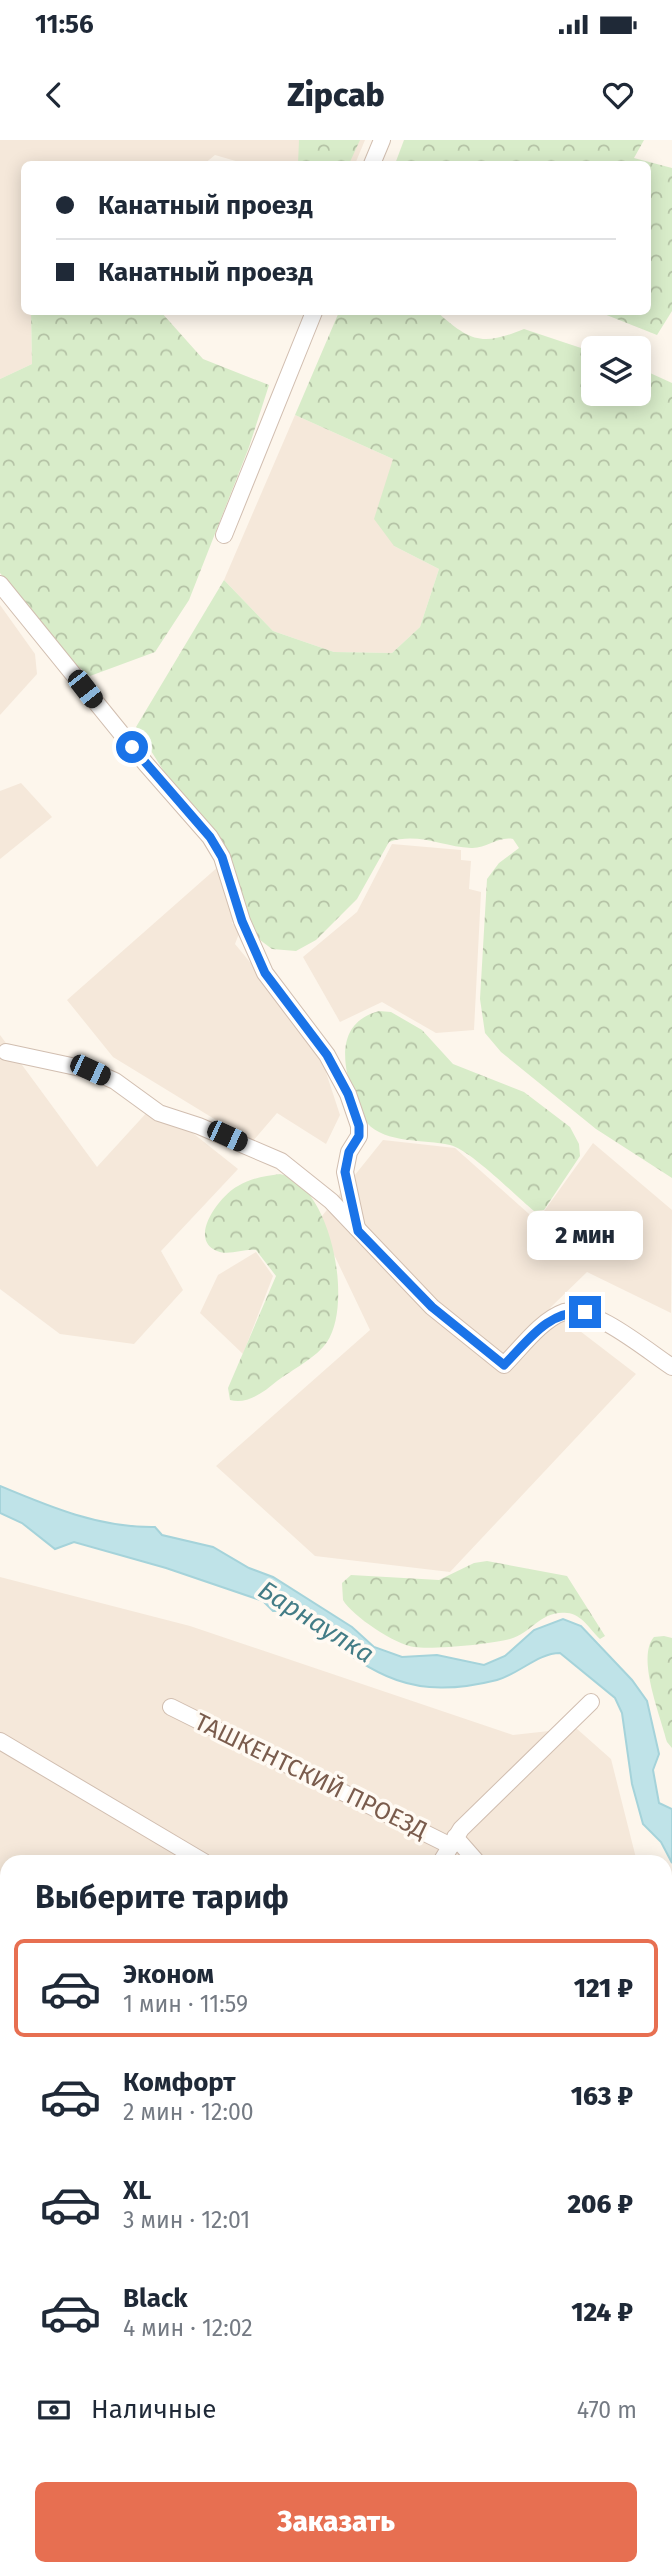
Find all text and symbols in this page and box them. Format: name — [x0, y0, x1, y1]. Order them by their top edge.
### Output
text: 11:56 — [35, 9, 94, 40]
icon: back — [35, 76, 73, 114]
text: Zipcab — [287, 76, 385, 114]
icon: heart — [599, 76, 637, 114]
text: Канатный проезд — [98, 190, 313, 221]
text: Канатный проезд — [98, 257, 313, 288]
map controls — [581, 336, 651, 406]
button: layers — [581, 336, 651, 406]
car — [64, 666, 107, 712]
route start — [116, 731, 148, 763]
car — [67, 1052, 114, 1088]
car — [204, 1118, 251, 1154]
callout: 2 мин — [527, 1210, 643, 1260]
text: 2 мин — [555, 1221, 615, 1249]
route end — [569, 1296, 601, 1328]
water label: Барнаулка — [253, 1574, 379, 1670]
street label: ТАШКЕНТСКИЙ ПРОЕЗД — [190, 1707, 432, 1845]
text: Выберите тариф — [35, 1878, 289, 1916]
icon: car — [39, 1957, 102, 2020]
text: Эконом — [123, 1959, 214, 1990]
text: 121 ₽ — [574, 1973, 633, 2004]
text: 1 мин · 11:59 — [123, 1990, 248, 2018]
icon: car — [39, 2065, 102, 2128]
text: Комфорт — [123, 2067, 236, 2098]
text: 163 ₽ — [571, 2081, 633, 2112]
text: 2 мин · 12:00 — [123, 2098, 254, 2126]
icon: car — [39, 2173, 102, 2236]
text: XL — [123, 2175, 151, 2206]
text: 206 ₽ — [567, 2189, 633, 2220]
text: 3 мин · 12:01 — [123, 2206, 250, 2234]
icon: car — [39, 2281, 102, 2344]
text: Black — [123, 2283, 188, 2314]
text: 124 ₽ — [571, 2297, 633, 2328]
text: 4 мин · 12:02 — [123, 2314, 253, 2342]
icon: cash — [35, 2391, 73, 2429]
text: Наличные — [91, 2394, 216, 2425]
text: 470 m — [577, 2396, 637, 2424]
button: Заказать — [35, 2482, 637, 2562]

